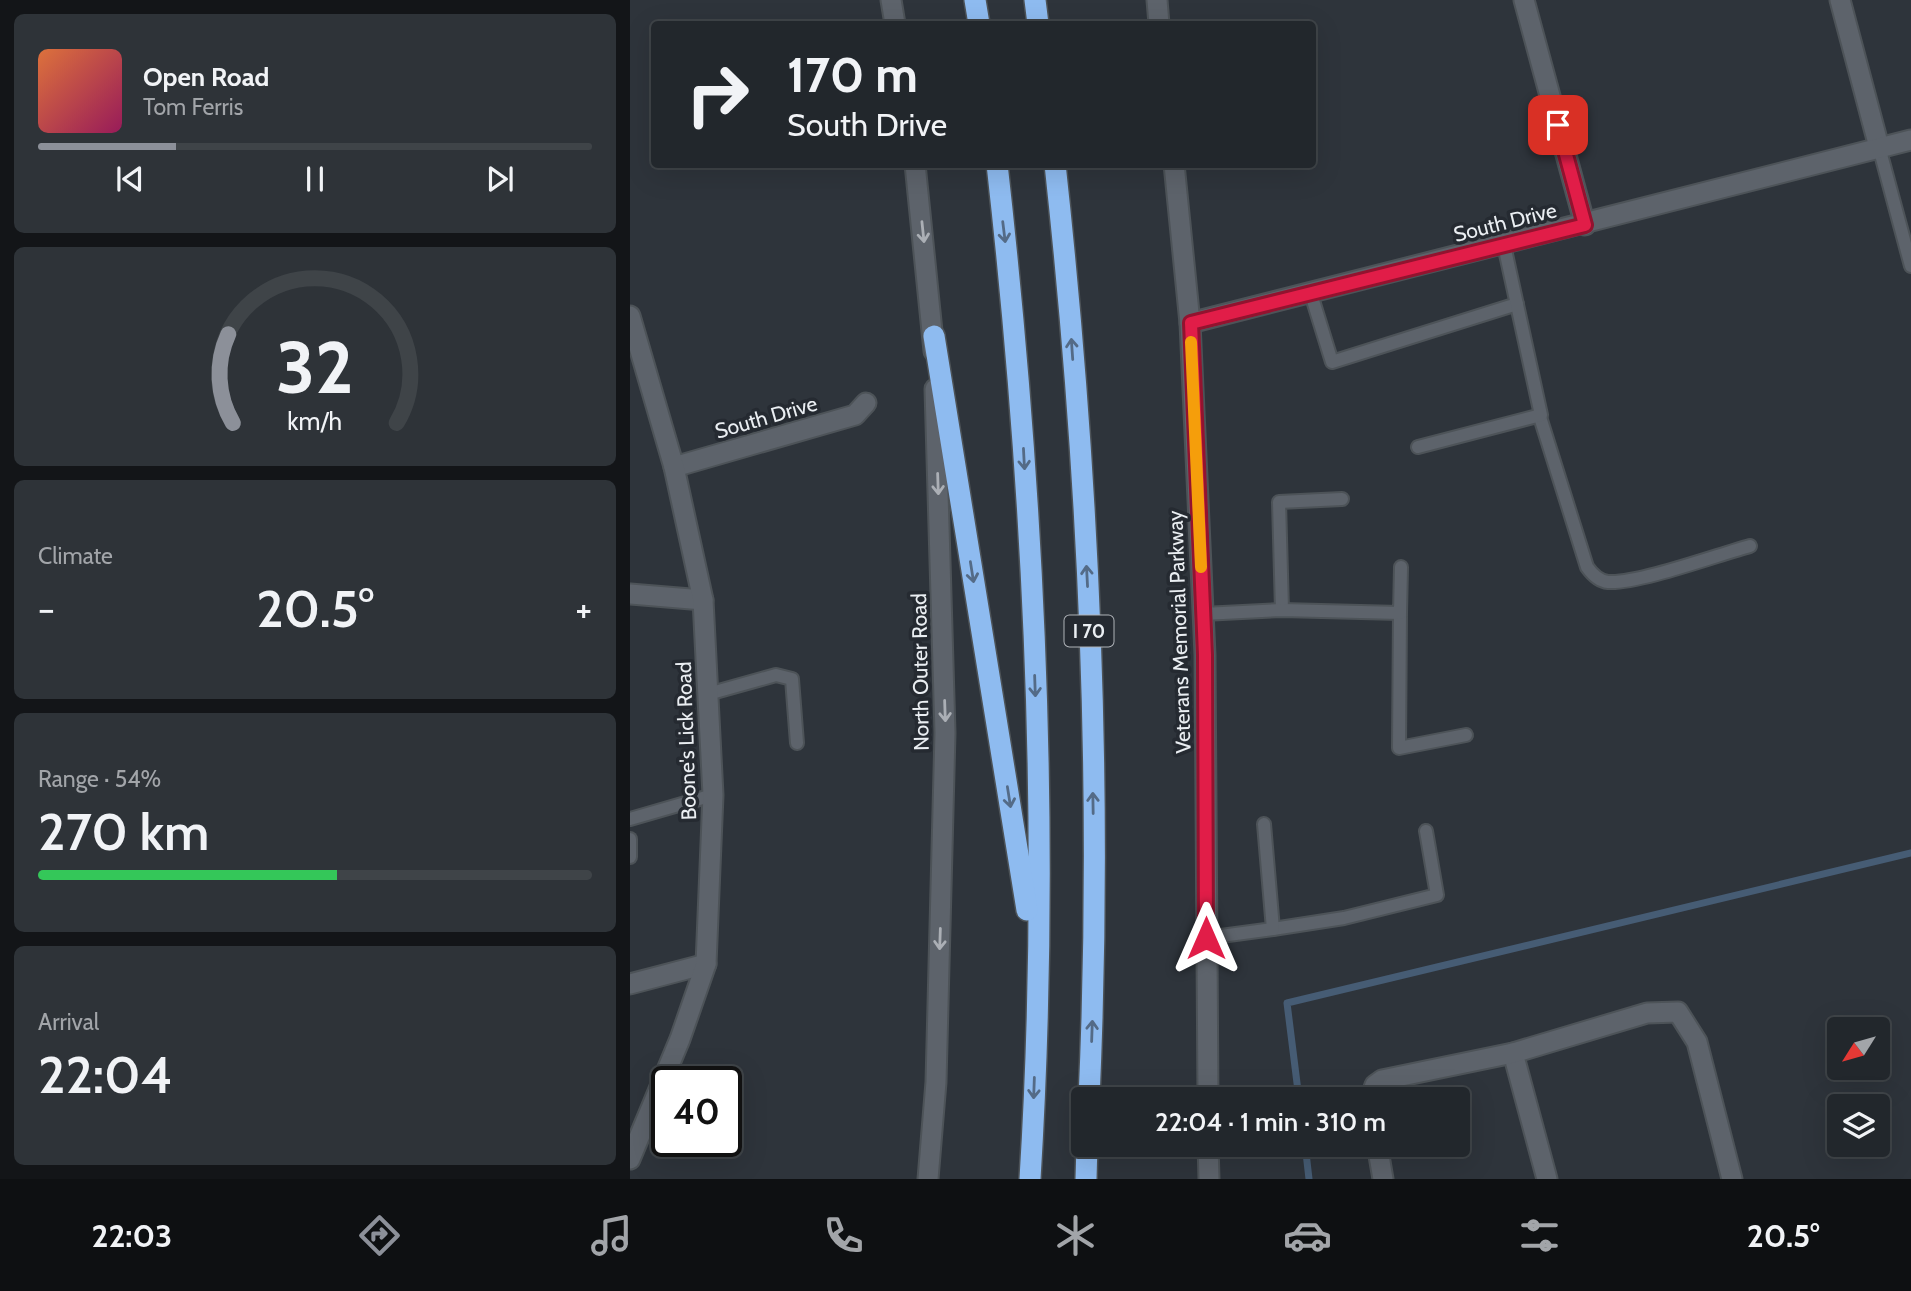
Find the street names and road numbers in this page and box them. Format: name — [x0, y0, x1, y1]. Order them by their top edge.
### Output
street label: South Drive — [1451, 197, 1559, 247]
street label: South Drive — [712, 390, 820, 444]
street label: Veterans Memorial Parkway — [1162, 510, 1196, 754]
street label: North Outer Road — [906, 593, 934, 751]
road number: I 70 — [1064, 616, 1114, 646]
street label: Boone's Lick Road — [671, 661, 701, 821]

